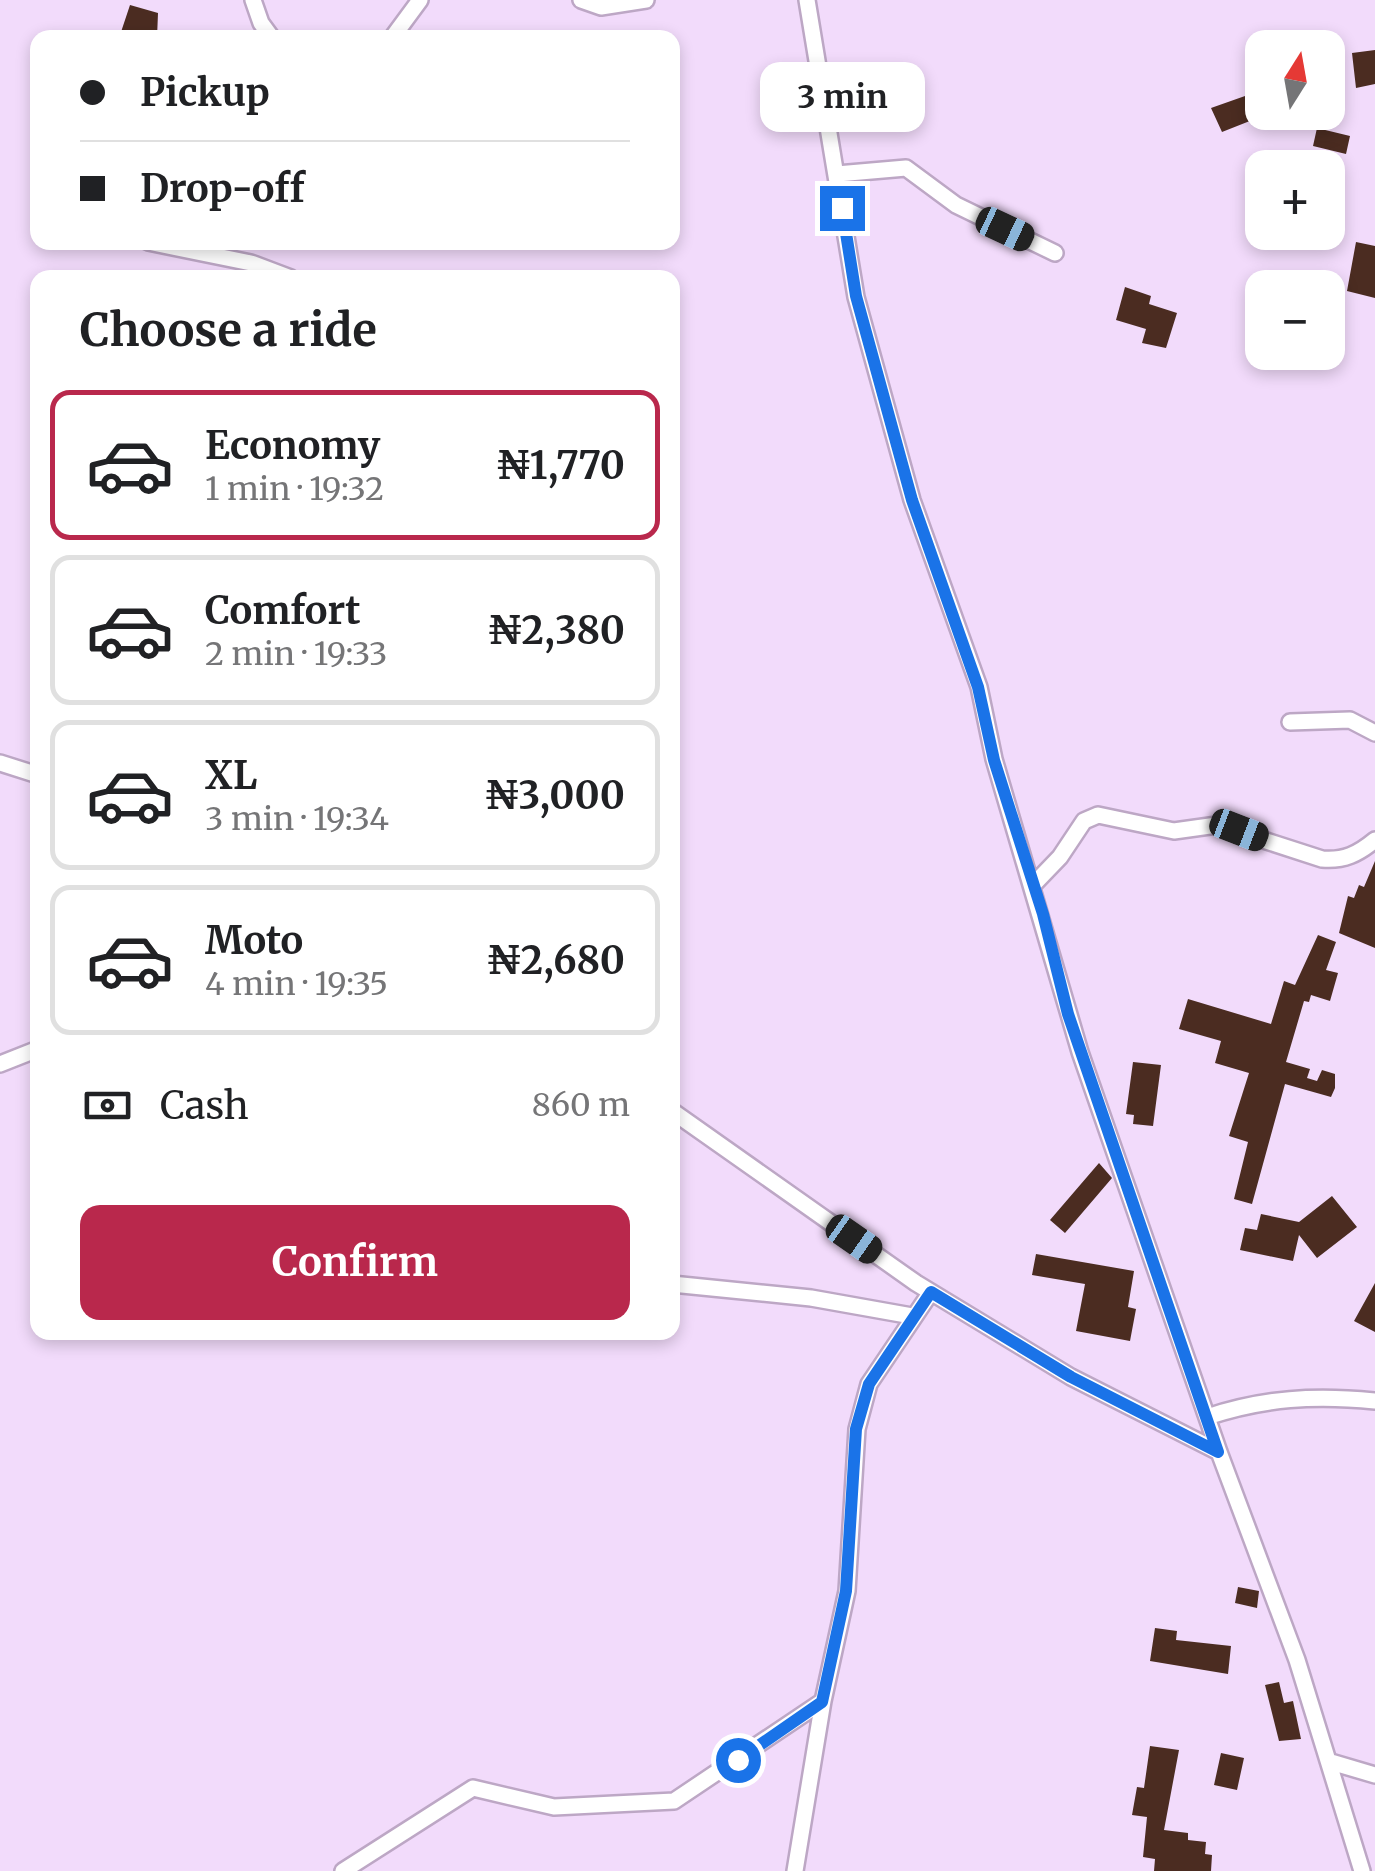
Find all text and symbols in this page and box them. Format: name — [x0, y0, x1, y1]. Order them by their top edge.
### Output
north arrow — [1245, 30, 1345, 130]
map controls — [1245, 30, 1345, 370]
callout: 3 min — [760, 63, 924, 133]
text: Pickup — [140, 69, 270, 116]
text: 3 min — [797, 77, 888, 117]
button: + — [1245, 150, 1345, 250]
text: Drop-off — [140, 165, 305, 212]
route end — [820, 186, 865, 231]
car — [971, 203, 1039, 255]
button: − — [1245, 270, 1345, 370]
text: Choose a ride — [80, 302, 377, 358]
icon: car — [85, 420, 175, 510]
text: Economy — [205, 422, 380, 469]
text: ₦1,770 — [495, 442, 625, 489]
text: 1 min · 19:32 — [205, 469, 384, 509]
icon: car — [85, 585, 175, 675]
text: Comfort — [205, 587, 361, 634]
text: ₦2,380 — [487, 607, 625, 654]
text: 2 min · 19:33 — [205, 634, 387, 674]
icon: car — [85, 750, 175, 840]
text: XL — [205, 752, 257, 799]
text: ₦3,000 — [484, 772, 625, 819]
text: 3 min · 19:34 — [205, 799, 389, 839]
car — [1206, 805, 1272, 855]
icon: car — [85, 915, 175, 1005]
text: Moto — [205, 917, 303, 964]
text: ₦2,680 — [486, 937, 625, 984]
text: 4 min · 19:35 — [205, 964, 388, 1004]
icon: cash — [80, 1078, 135, 1133]
text: Cash — [160, 1082, 249, 1129]
text: 860 m — [532, 1085, 630, 1125]
button: Confirm — [80, 1205, 630, 1320]
car — [821, 1210, 887, 1268]
route start — [716, 1738, 761, 1783]

